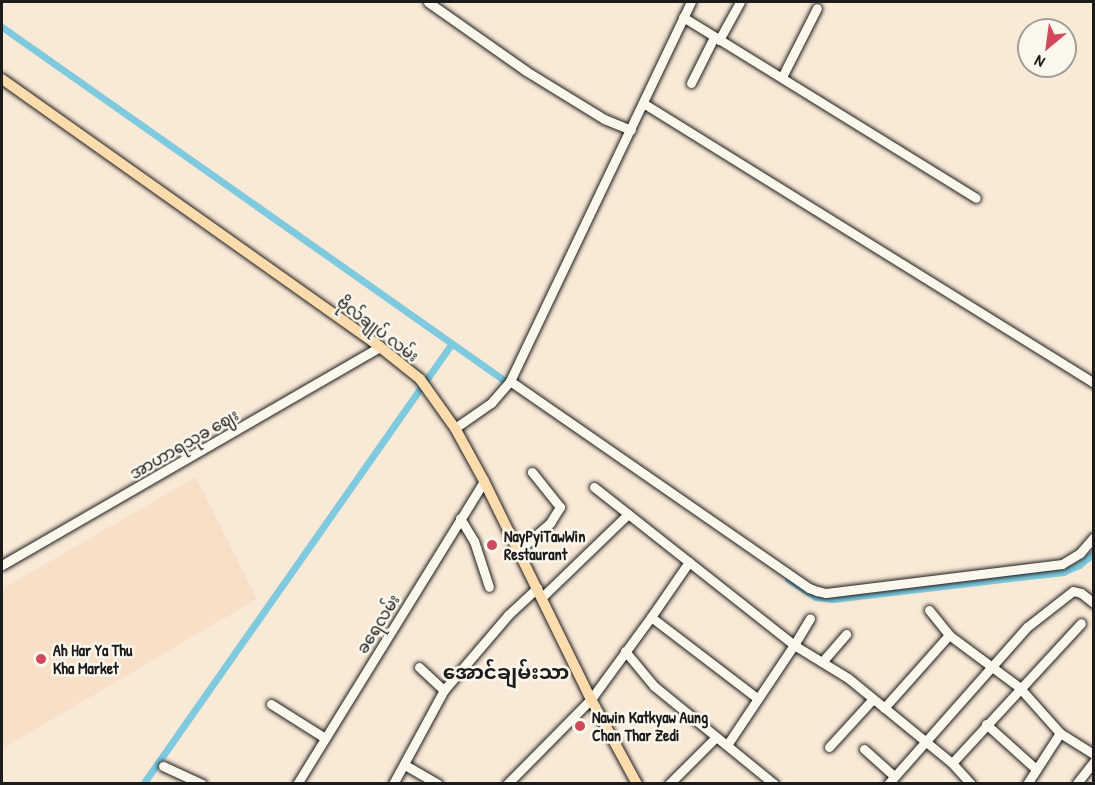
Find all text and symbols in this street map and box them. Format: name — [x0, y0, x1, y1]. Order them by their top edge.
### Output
north arrow — [1017, 18, 1077, 78]
text: N — [1030, 50, 1048, 74]
street label: ဗိုလ်ချုပ် လမ်း — [334, 292, 422, 366]
street label: အာဟာရသုခ ဈေး — [126, 405, 242, 483]
place label: NayPyiTawWin Restaurant — [504, 526, 585, 564]
marker: NayPyiTawWin Restaurant — [485, 538, 499, 552]
street label: ခရေလမ်း — [352, 591, 404, 657]
place label: Ah Har Ya Thu Kha Market — [53, 640, 132, 678]
marker: Ah Har Ya Thu Kha Market — [34, 652, 48, 666]
district label: အောင်ချမ်းသာ — [443, 659, 569, 683]
place label: Nawin Katkyaw Aung Chan Thar Zedi — [592, 707, 708, 745]
marker: Nawin Katkyaw Aung Chan Thar Zedi — [573, 719, 587, 733]

